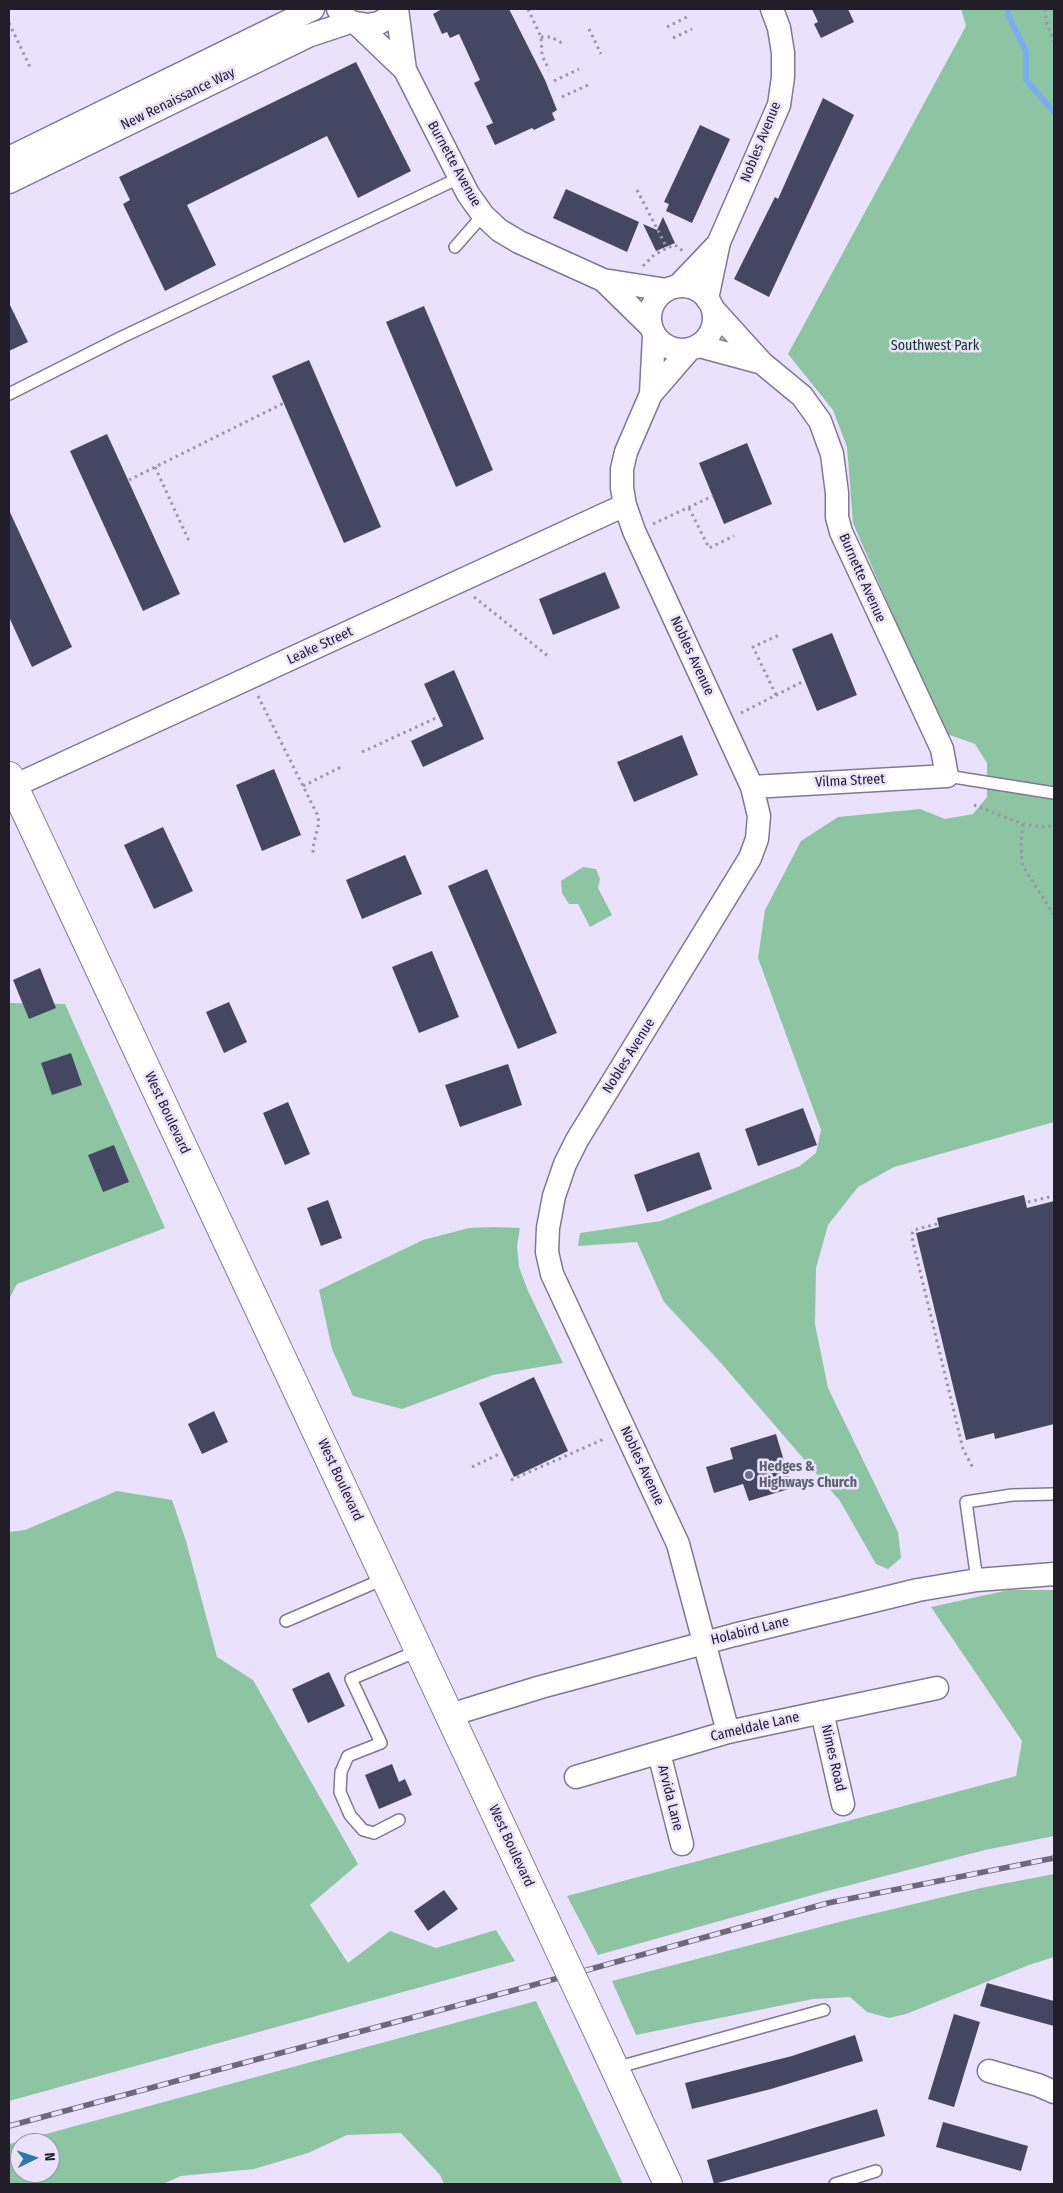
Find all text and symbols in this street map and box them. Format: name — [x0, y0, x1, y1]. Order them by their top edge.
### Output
street label: New Renaissance Way — [118, 64, 238, 134]
street label: Nobles Avenue — [737, 99, 785, 185]
street label: Burnette Avenue — [424, 118, 484, 210]
park label: Southwest Park — [891, 338, 979, 354]
street label: Burnette Avenue — [835, 531, 889, 625]
street label: Nobles Avenue — [666, 614, 718, 698]
street label: Leake Street — [284, 623, 356, 669]
street label: Vilma Street — [815, 771, 885, 791]
street label: Nobles Avenue — [599, 1015, 659, 1097]
street label: West Boulevard — [141, 1069, 193, 1157]
street label: Nobles Avenue — [616, 1424, 668, 1508]
street label: West Boulevard — [314, 1436, 366, 1524]
place label: Hedges & Highways Church — [759, 1459, 857, 1491]
marker: Hedges & Highways Church — [743, 1469, 755, 1481]
street label: Holabird Lane — [709, 1613, 791, 1649]
street label: Cameldale Lane — [709, 1709, 801, 1745]
street label: Nimes Road — [817, 1723, 849, 1793]
street label: Arvida Lane — [654, 1764, 686, 1832]
street label: West Boulevard — [485, 1802, 537, 1890]
north arrow — [10, 2133, 60, 2183]
text: N — [41, 2152, 58, 2162]

